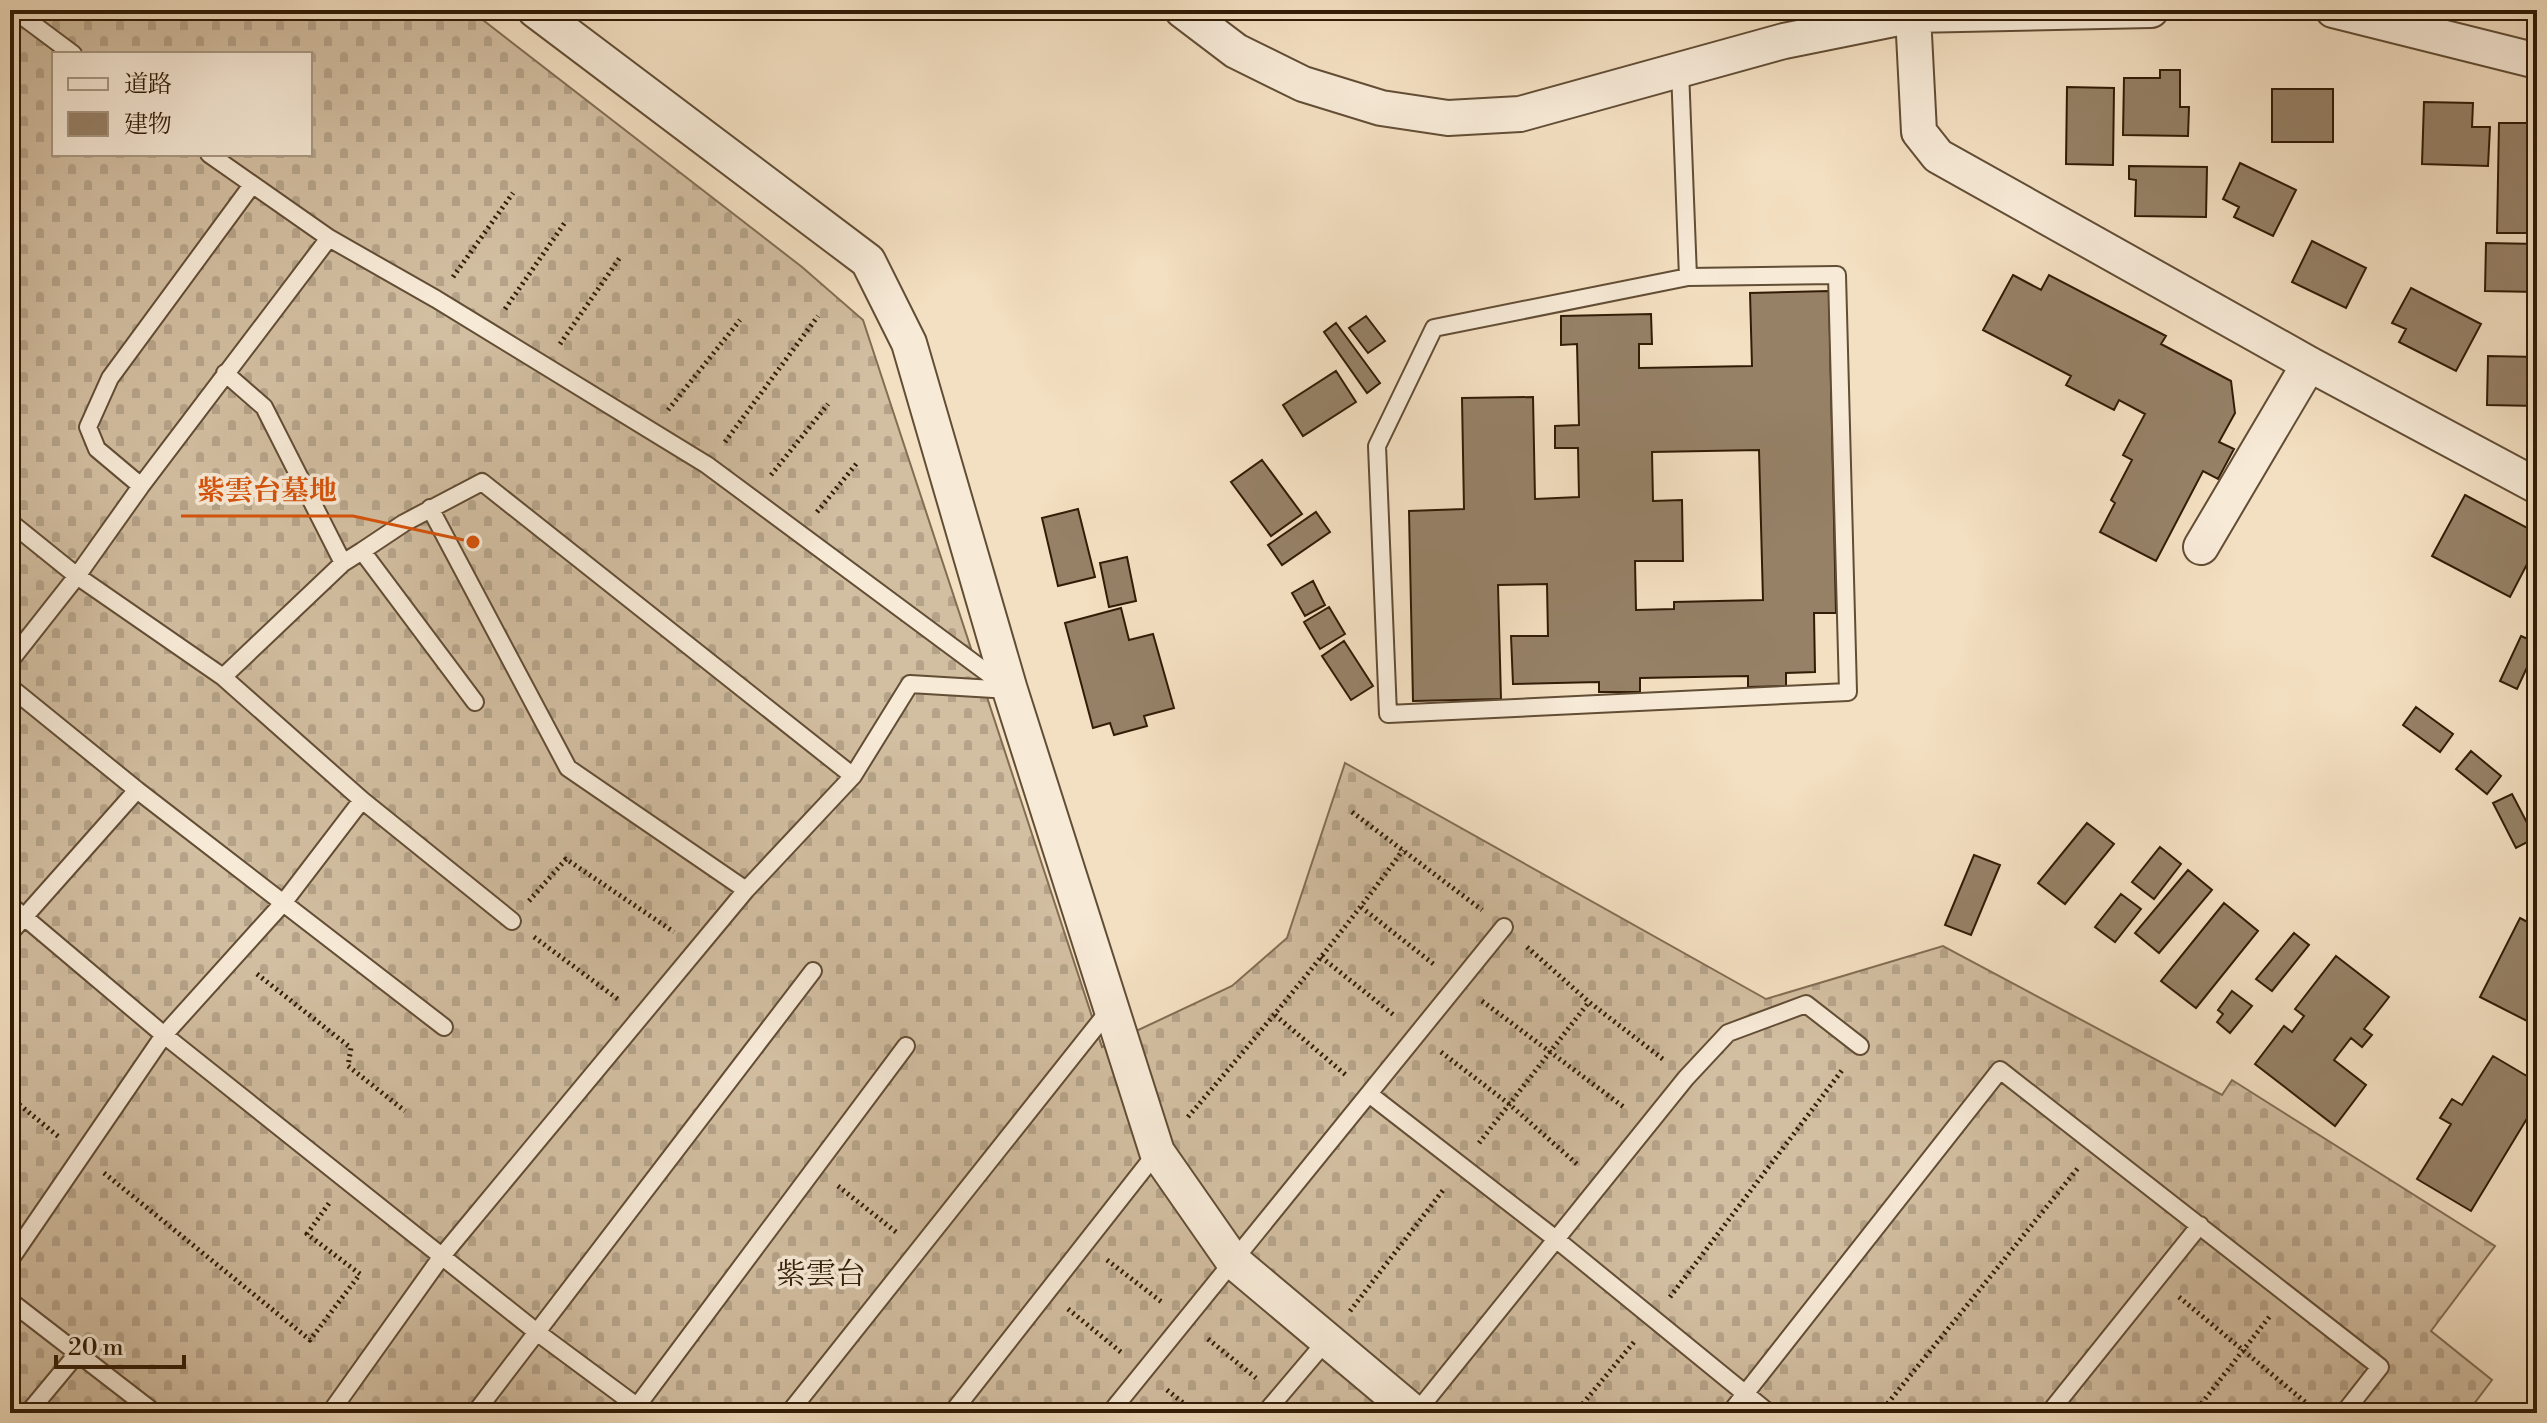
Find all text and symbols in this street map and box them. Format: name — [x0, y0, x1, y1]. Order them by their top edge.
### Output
legend — [52, 52, 312, 156]
text: 道路 — [124, 70, 172, 100]
text: 建物 — [124, 110, 172, 140]
callout: 紫雲台墓地 — [181, 464, 353, 516]
text: 紫雲台墓地 — [197, 474, 337, 509]
district label: 紫雲台 — [776, 1256, 866, 1294]
scale bar — [56, 1319, 184, 1369]
text: 20 m — [68, 1333, 124, 1363]

